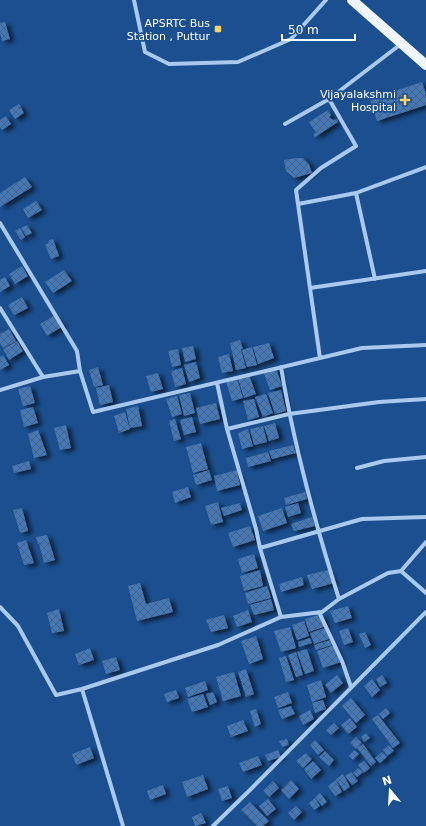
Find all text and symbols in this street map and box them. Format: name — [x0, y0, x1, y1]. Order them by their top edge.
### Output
scale bar — [282, 16, 355, 42]
place label: APSRTC Bus Station , Puttur — [127, 17, 210, 43]
text: 50 m — [288, 23, 319, 37]
marker: APSRTC Bus Station , Puttur — [213, 24, 223, 34]
place label: Vijayalakshmi Hospital — [320, 88, 396, 114]
marker: Vijayalakshmi Hospital — [399, 94, 411, 106]
north arrow — [370, 770, 410, 810]
text: N — [381, 773, 393, 789]

